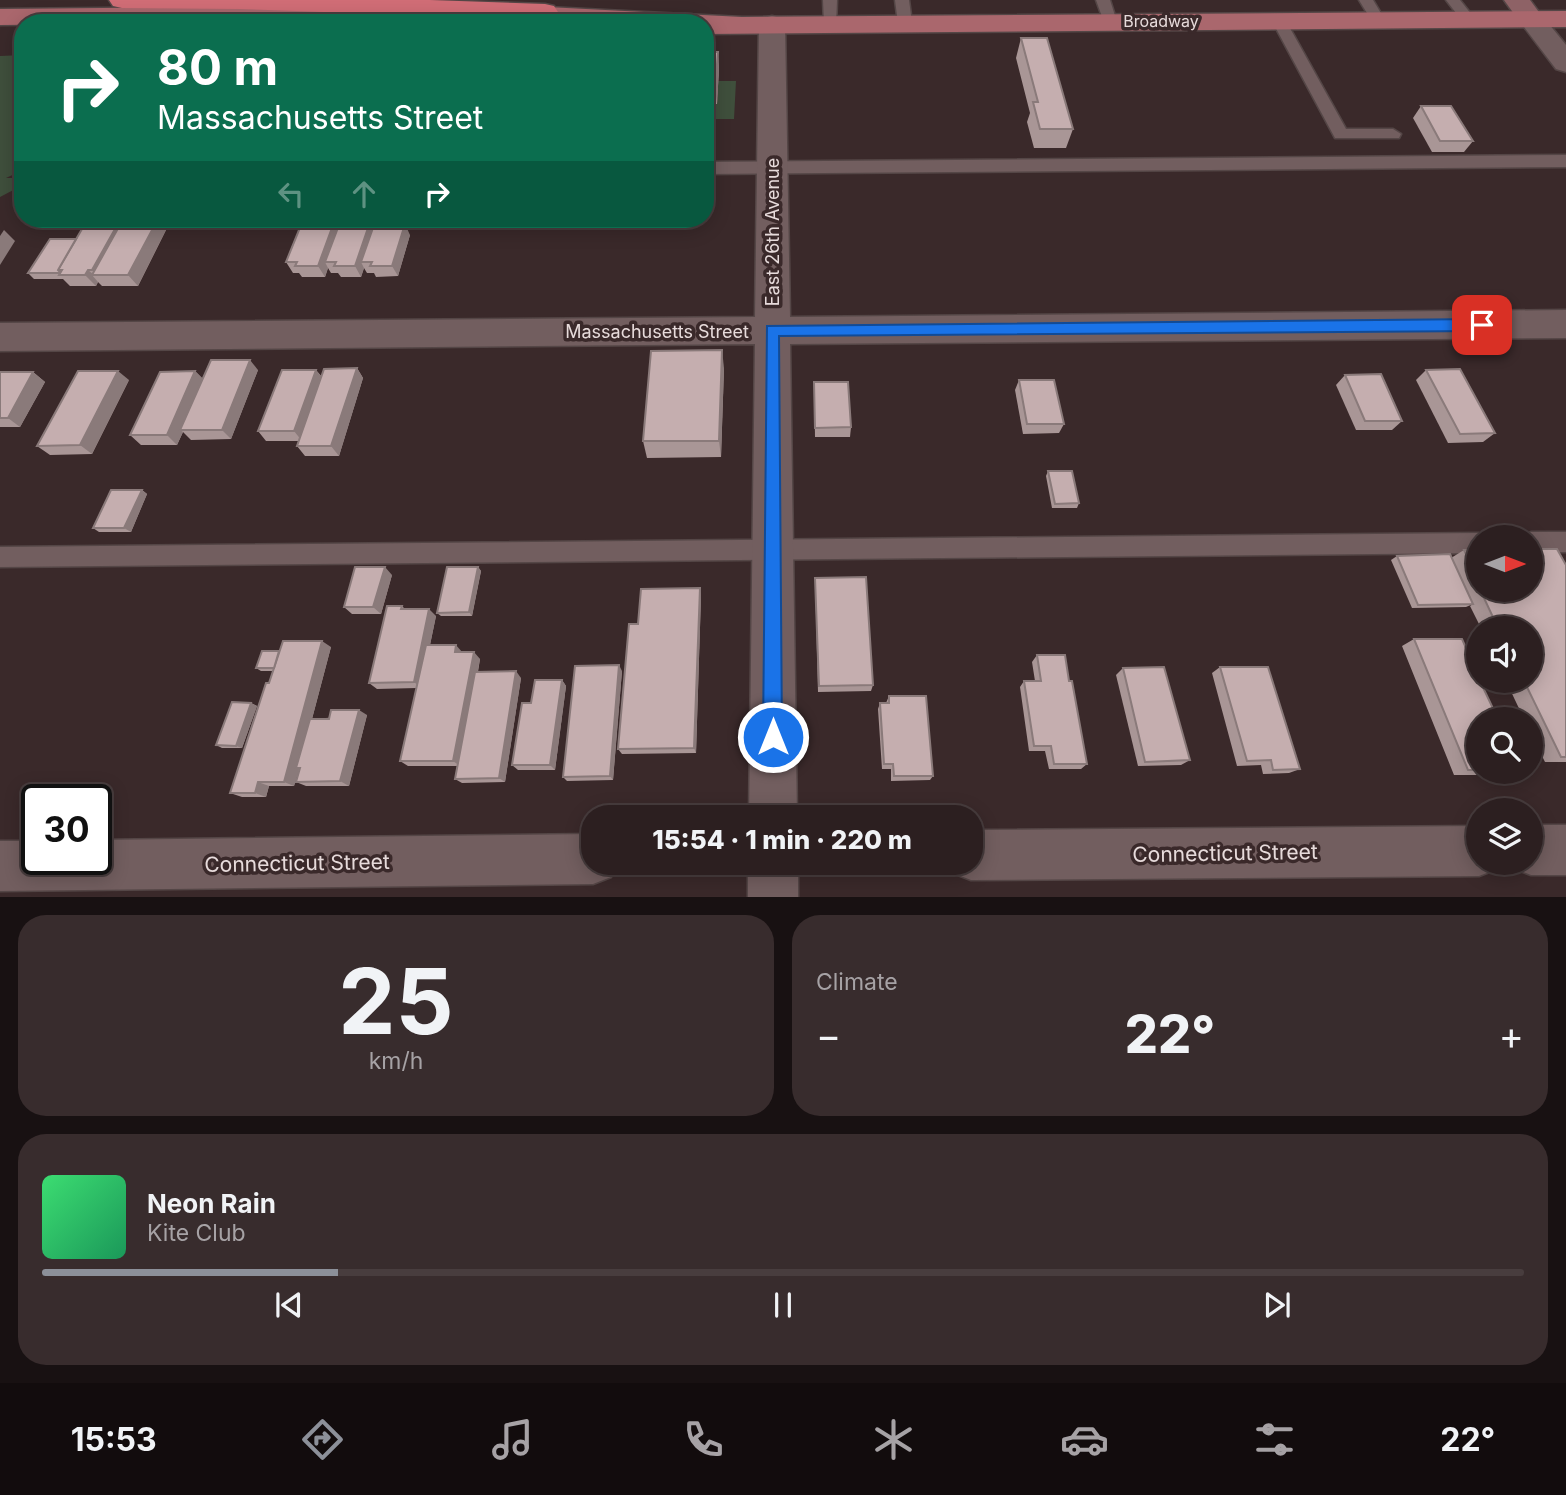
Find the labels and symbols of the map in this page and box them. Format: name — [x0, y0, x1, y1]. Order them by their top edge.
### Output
street label: Broadway — [1123, 11, 1199, 31]
street label: East 26th Avenue — [762, 158, 783, 306]
pin — [1452, 295, 1512, 355]
street label: Massachusetts Street — [565, 321, 749, 342]
north arrow — [1466, 525, 1544, 602]
position arrow — [736, 700, 810, 774]
speed limit sign: 30 — [21, 784, 112, 875]
street label: Connecticut Street — [1132, 839, 1318, 867]
street label: Connecticut Street — [204, 849, 390, 877]

